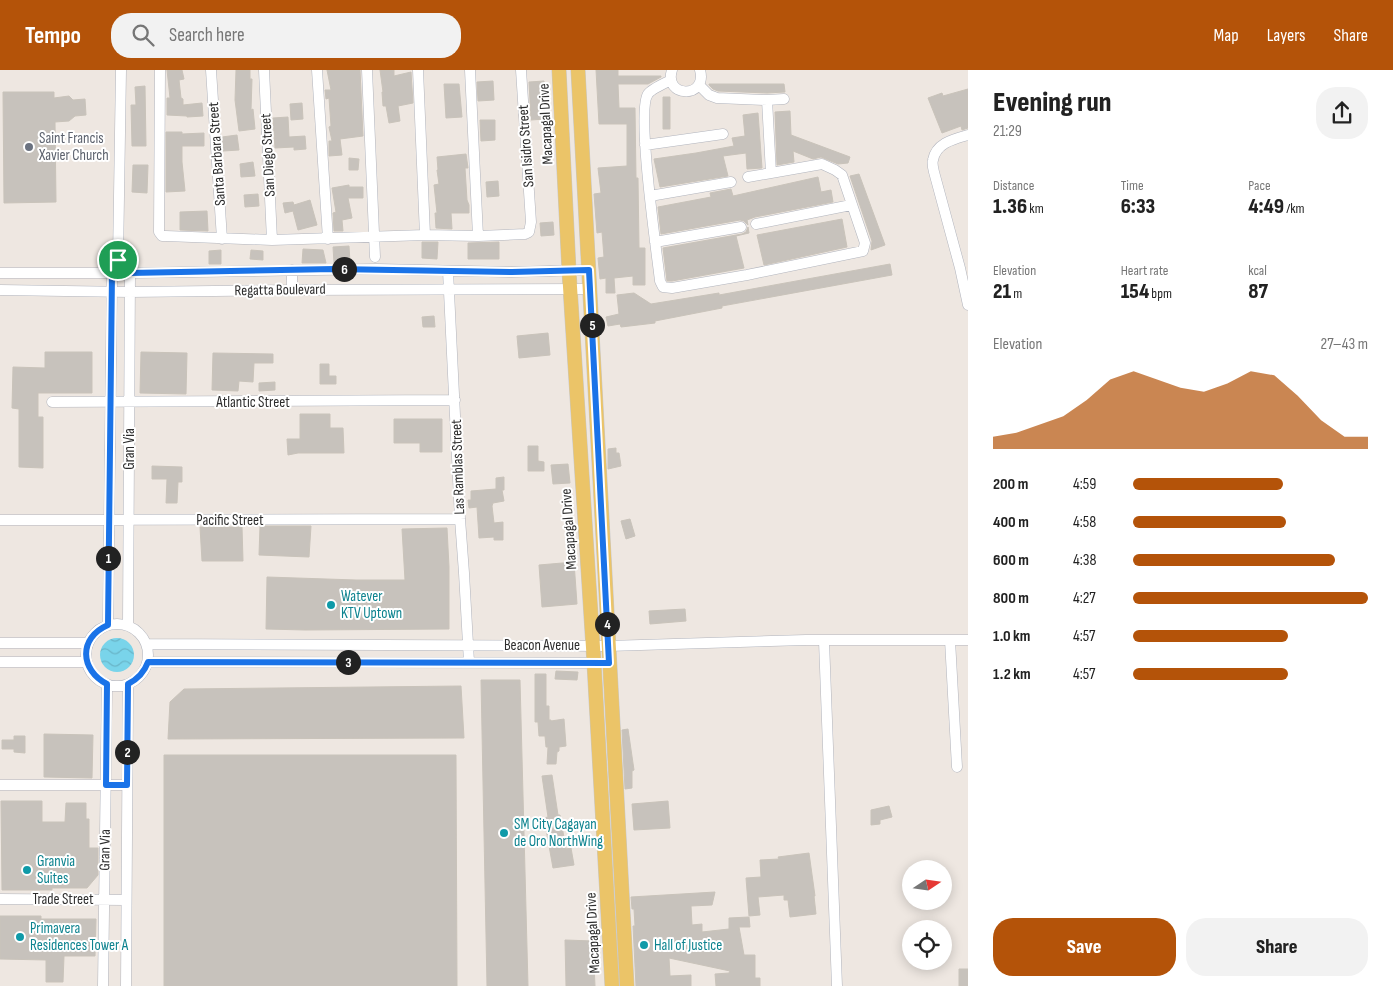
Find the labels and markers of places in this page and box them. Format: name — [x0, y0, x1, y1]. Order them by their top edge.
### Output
place label: Saint Francis Xavier Church — [38, 129, 109, 165]
marker: Saint Francis Xavier Church — [23, 141, 35, 153]
pin — [97, 239, 139, 281]
pin: 6 — [332, 256, 356, 282]
pin: 5 — [580, 312, 604, 338]
pin: 1 — [96, 546, 120, 570]
place label: Watever KTV Uptown — [341, 587, 402, 623]
marker: Watever KTV Uptown — [325, 599, 337, 611]
pin: 4 — [594, 612, 620, 636]
pin: 3 — [336, 650, 360, 674]
pin: 2 — [114, 740, 140, 764]
place label: SM City Cagayan de Oro NorthWing — [514, 815, 603, 851]
marker: SM City Cagayan de Oro NorthWing — [498, 827, 510, 839]
place label: Granvia Suites — [37, 852, 75, 888]
marker: Granvia Suites — [21, 864, 33, 876]
place label: Primavera Residences Tower A — [30, 919, 129, 955]
marker: Primavera Residences Tower A — [14, 931, 26, 943]
place label: Hall of Justice — [654, 936, 722, 955]
marker: Hall of Justice — [638, 939, 650, 951]

